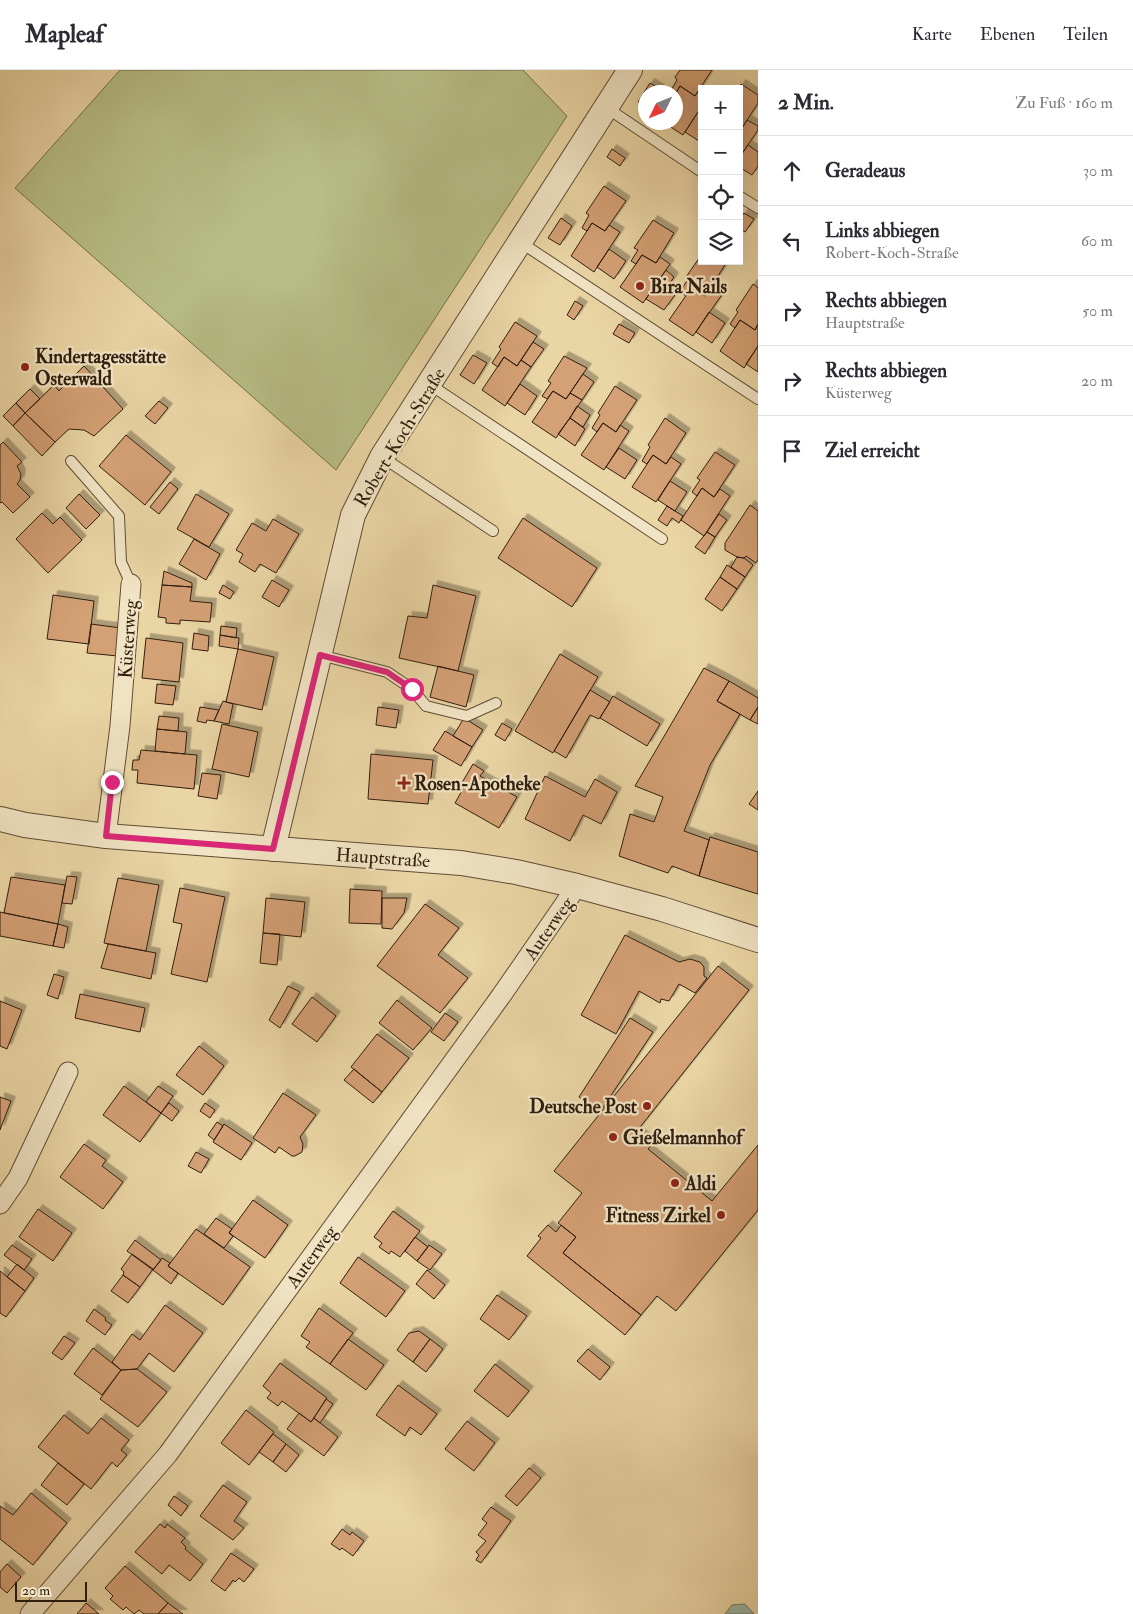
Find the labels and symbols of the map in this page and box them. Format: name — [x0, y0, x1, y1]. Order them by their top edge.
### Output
north arrow — [638, 85, 683, 130]
place label: Bira Nails — [650, 275, 728, 299]
marker: Bira Nails — [634, 280, 646, 292]
place label: Kindertagesstätte Osterwald — [35, 345, 166, 391]
marker: Kindertagesstätte Osterwald — [19, 361, 31, 373]
street label: Robert-Koch-Straße — [349, 363, 451, 512]
street label: Küsterweg — [113, 598, 143, 679]
route start — [401, 678, 424, 701]
route end — [101, 771, 124, 794]
place label: Rosen-Apotheke — [414, 772, 541, 797]
marker: Rosen-Apotheke — [398, 777, 410, 789]
street label: Hauptstraße — [335, 843, 431, 874]
street label: Auterweg — [518, 892, 580, 966]
place label: Deutsche Post — [529, 1095, 638, 1119]
marker: Deutsche Post — [641, 1100, 653, 1112]
place label: Gießelmannhof — [623, 1126, 745, 1150]
marker: Gießelmannhof — [607, 1131, 619, 1143]
place label: Aldi — [684, 1172, 716, 1196]
marker: Aldi — [669, 1177, 681, 1189]
place label: Fitness Zirkel — [605, 1204, 711, 1228]
marker: Fitness Zirkel — [715, 1209, 727, 1221]
street label: Auterweg — [280, 1220, 343, 1294]
scale bar — [15, 1579, 88, 1602]

